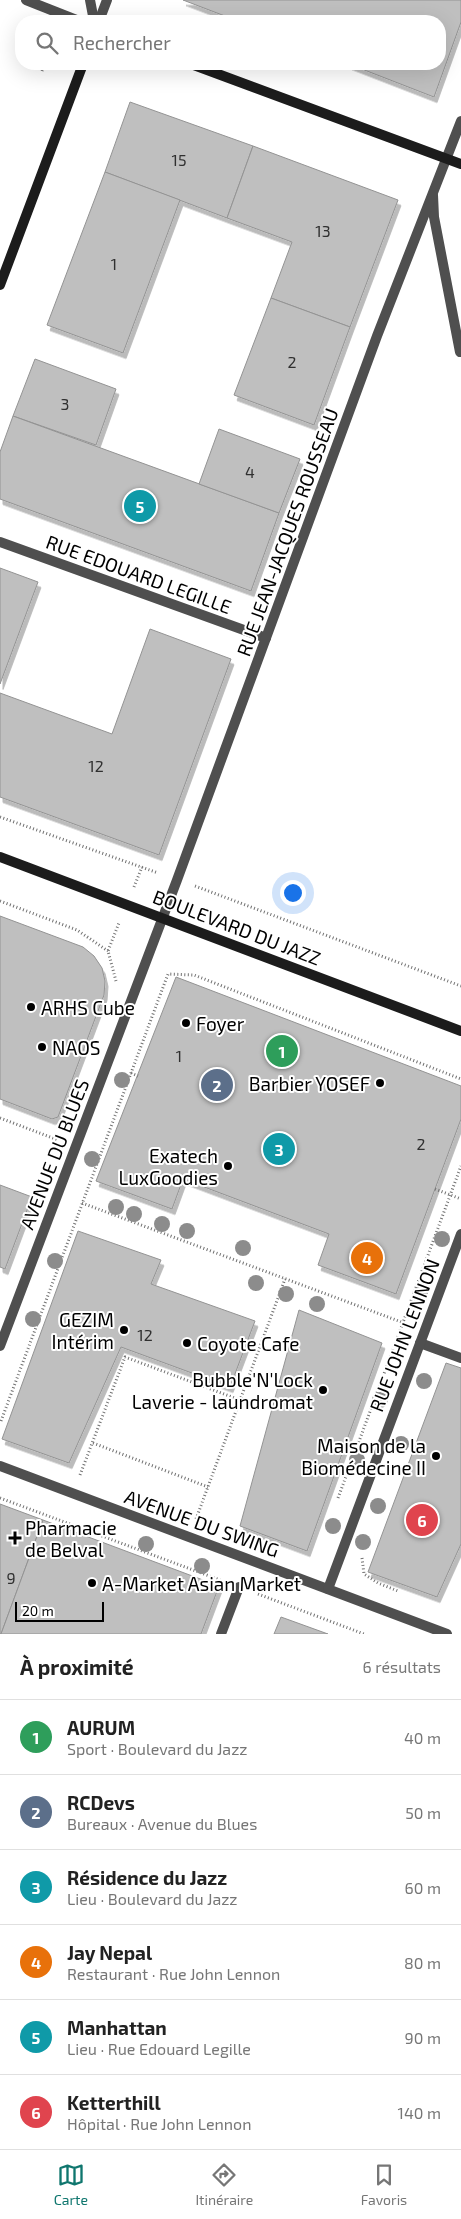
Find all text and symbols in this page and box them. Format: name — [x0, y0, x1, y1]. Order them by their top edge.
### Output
search box — [15, 15, 446, 70]
icon: search — [33, 29, 61, 57]
text: Rechercher — [73, 31, 171, 54]
house number: 15 — [172, 150, 186, 169]
house number: 13 — [315, 221, 331, 240]
house number: 1 — [111, 254, 117, 273]
house number: 2 — [288, 352, 297, 371]
house number: 3 — [61, 394, 69, 413]
street label: RUE JEAN-JACQUES ROUSSEAU — [231, 405, 343, 659]
house number: 4 — [245, 462, 255, 481]
pin: 5 — [124, 487, 156, 525]
street label: RUE EDOUARD LEGILLE — [43, 530, 235, 618]
house number: 12 — [88, 756, 104, 775]
your location — [280, 880, 306, 906]
street label: BOULEVARD DU JAZZ — [150, 884, 324, 970]
place label: ARHS Cube — [41, 996, 135, 1019]
marker: ARHS Cube — [25, 1001, 37, 1013]
place label: Foyer — [196, 1012, 245, 1035]
marker: Foyer — [180, 1017, 192, 1029]
pin: 1 — [266, 1032, 298, 1070]
place label: NAOS — [52, 1036, 101, 1059]
marker: NAOS — [36, 1041, 48, 1053]
house number: 1 — [176, 1046, 182, 1065]
pin: 2 — [201, 1066, 233, 1104]
place label: Barbier YOSEF — [249, 1072, 370, 1095]
street label: AVENUE DU BLUES — [15, 1076, 93, 1232]
marker: Barbier YOSEF — [374, 1077, 386, 1089]
pin: 3 — [263, 1130, 295, 1168]
house number: 2 — [417, 1134, 426, 1153]
place label: Exatech LuxGoodies — [118, 1144, 218, 1189]
marker: Exatech LuxGoodies — [222, 1160, 234, 1172]
pin: 4 — [351, 1239, 383, 1277]
street label: RUE JOHN LENNON — [364, 1255, 444, 1415]
place label: GEZIM Intérim — [52, 1308, 114, 1353]
marker: GEZIM Intérim — [118, 1324, 130, 1336]
house number: 12 — [137, 1325, 153, 1344]
place label: Coyote Cafe — [197, 1332, 299, 1355]
marker: Coyote Cafe — [181, 1337, 193, 1349]
place label: Bubble'N'Lock Laverie - laundromat — [132, 1368, 313, 1413]
marker: Bubble'N'Lock Laverie - laundromat — [317, 1384, 329, 1396]
place label: Maison de la Biomédecine II — [301, 1434, 426, 1479]
marker: Maison de la Biomédecine II — [430, 1450, 442, 1462]
street label: AVENUE DU SWING — [122, 1484, 282, 1562]
pin: 6 — [406, 1501, 438, 1539]
place label: Pharmacie de Belval — [25, 1516, 117, 1561]
marker: Pharmacie de Belval — [9, 1532, 21, 1544]
house number: 9 — [6, 1568, 16, 1587]
place label: A-Market Asian Market — [102, 1572, 301, 1595]
marker: A-Market Asian Market — [86, 1577, 98, 1589]
scale bar — [15, 1599, 104, 1622]
text: 20 m — [22, 1602, 54, 1619]
text: À proximité — [20, 1654, 134, 1679]
text: 6 résultats — [362, 1657, 441, 1676]
text: AURUM — [67, 1716, 135, 1739]
text: 1 — [33, 1728, 39, 1747]
text: 40 m — [404, 1728, 441, 1747]
text: Sport · Boulevard du Jazz — [67, 1739, 247, 1758]
text: RCDevs — [67, 1791, 135, 1814]
text: 2 — [31, 1803, 41, 1822]
text: 50 m — [405, 1803, 441, 1822]
text: Bureaux · Avenue du Blues — [67, 1814, 257, 1833]
text: Résidence du Jazz — [67, 1866, 227, 1889]
text: 3 — [31, 1878, 41, 1897]
text: 60 m — [405, 1878, 441, 1897]
text: Lieu · Boulevard du Jazz — [67, 1889, 238, 1908]
text: Jay Nepal — [67, 1941, 152, 1964]
text: 4 — [31, 1953, 41, 1972]
text: 80 m — [404, 1953, 441, 1972]
text: Restaurant · Rue John Lennon — [67, 1964, 280, 1983]
text: Manhattan — [67, 2016, 167, 2039]
text: 5 — [32, 2028, 40, 2047]
text: 90 m — [405, 2028, 441, 2047]
text: Lieu · Rue Edouard Legille — [67, 2039, 251, 2058]
text: Ketterthill — [67, 2091, 161, 2114]
text: 6 — [31, 2103, 41, 2122]
text: 140 m — [398, 2103, 441, 2122]
text: Hôpital · Rue John Lennon — [67, 2114, 251, 2133]
tab: Carte — [54, 2161, 88, 2208]
tab: Itinéraire — [195, 2161, 253, 2208]
tab: Favoris — [361, 2161, 407, 2208]

